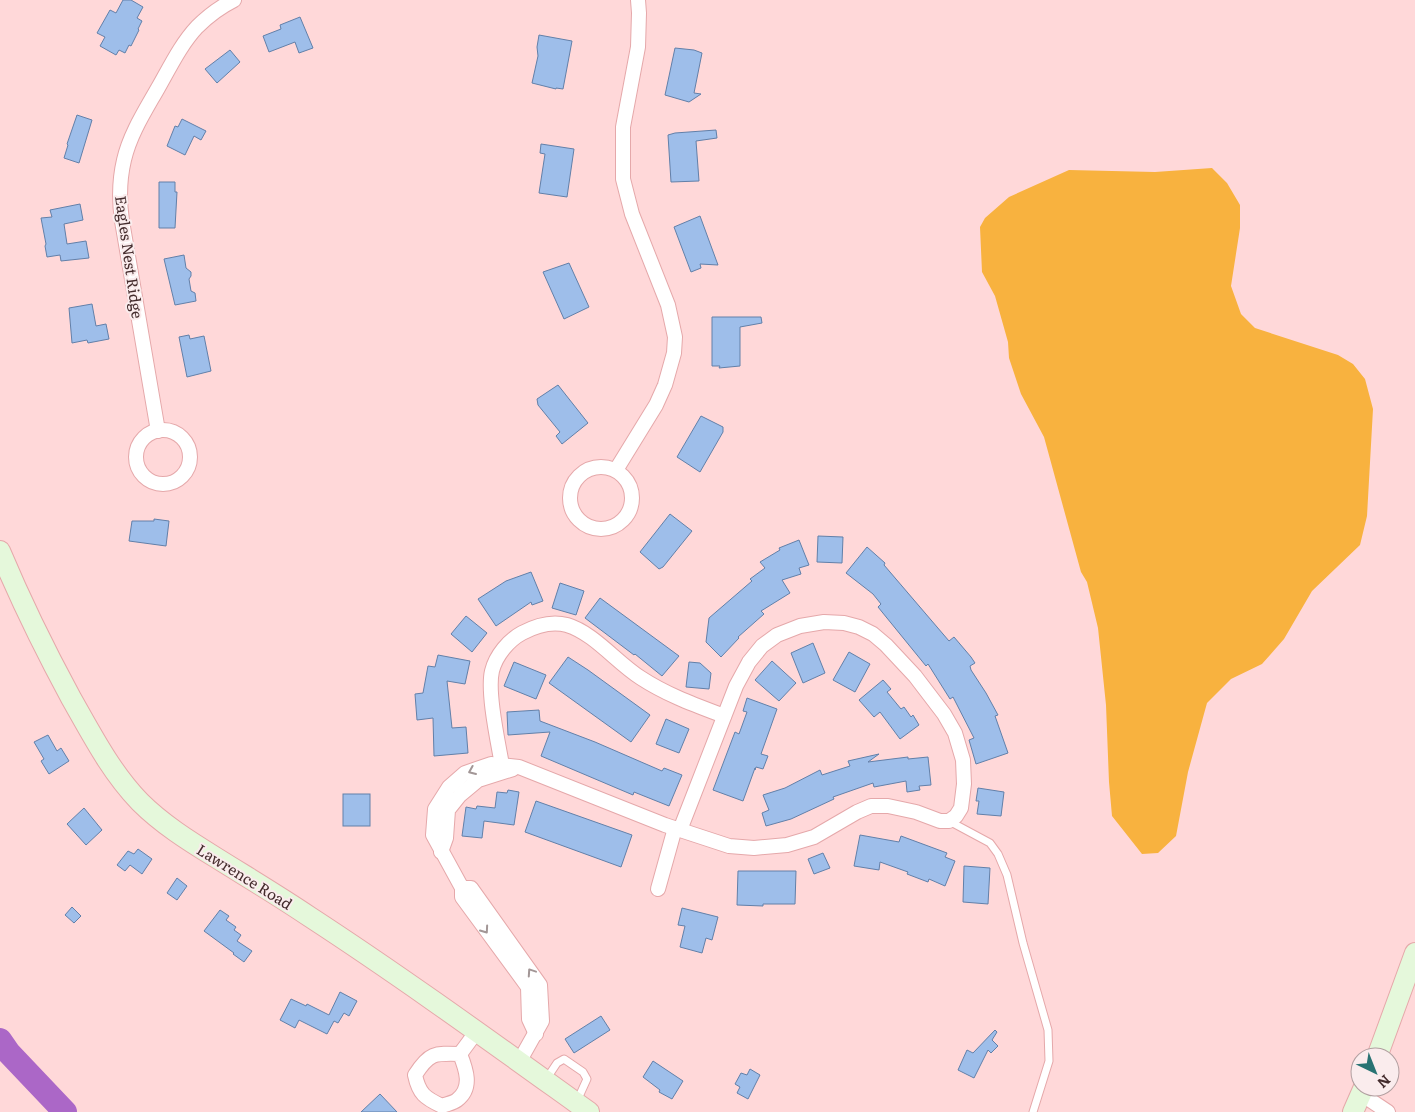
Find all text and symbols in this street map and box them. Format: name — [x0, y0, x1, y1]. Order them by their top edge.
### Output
street label: Eagles Nest Ridge — [110, 194, 150, 320]
one-way arrow — [468, 764, 477, 775]
street label: Lawrence Road — [193, 837, 297, 915]
one-way arrow — [479, 924, 488, 934]
one-way arrow — [527, 968, 537, 977]
north arrow — [1350, 1047, 1400, 1097]
text: N — [1373, 1071, 1396, 1094]

